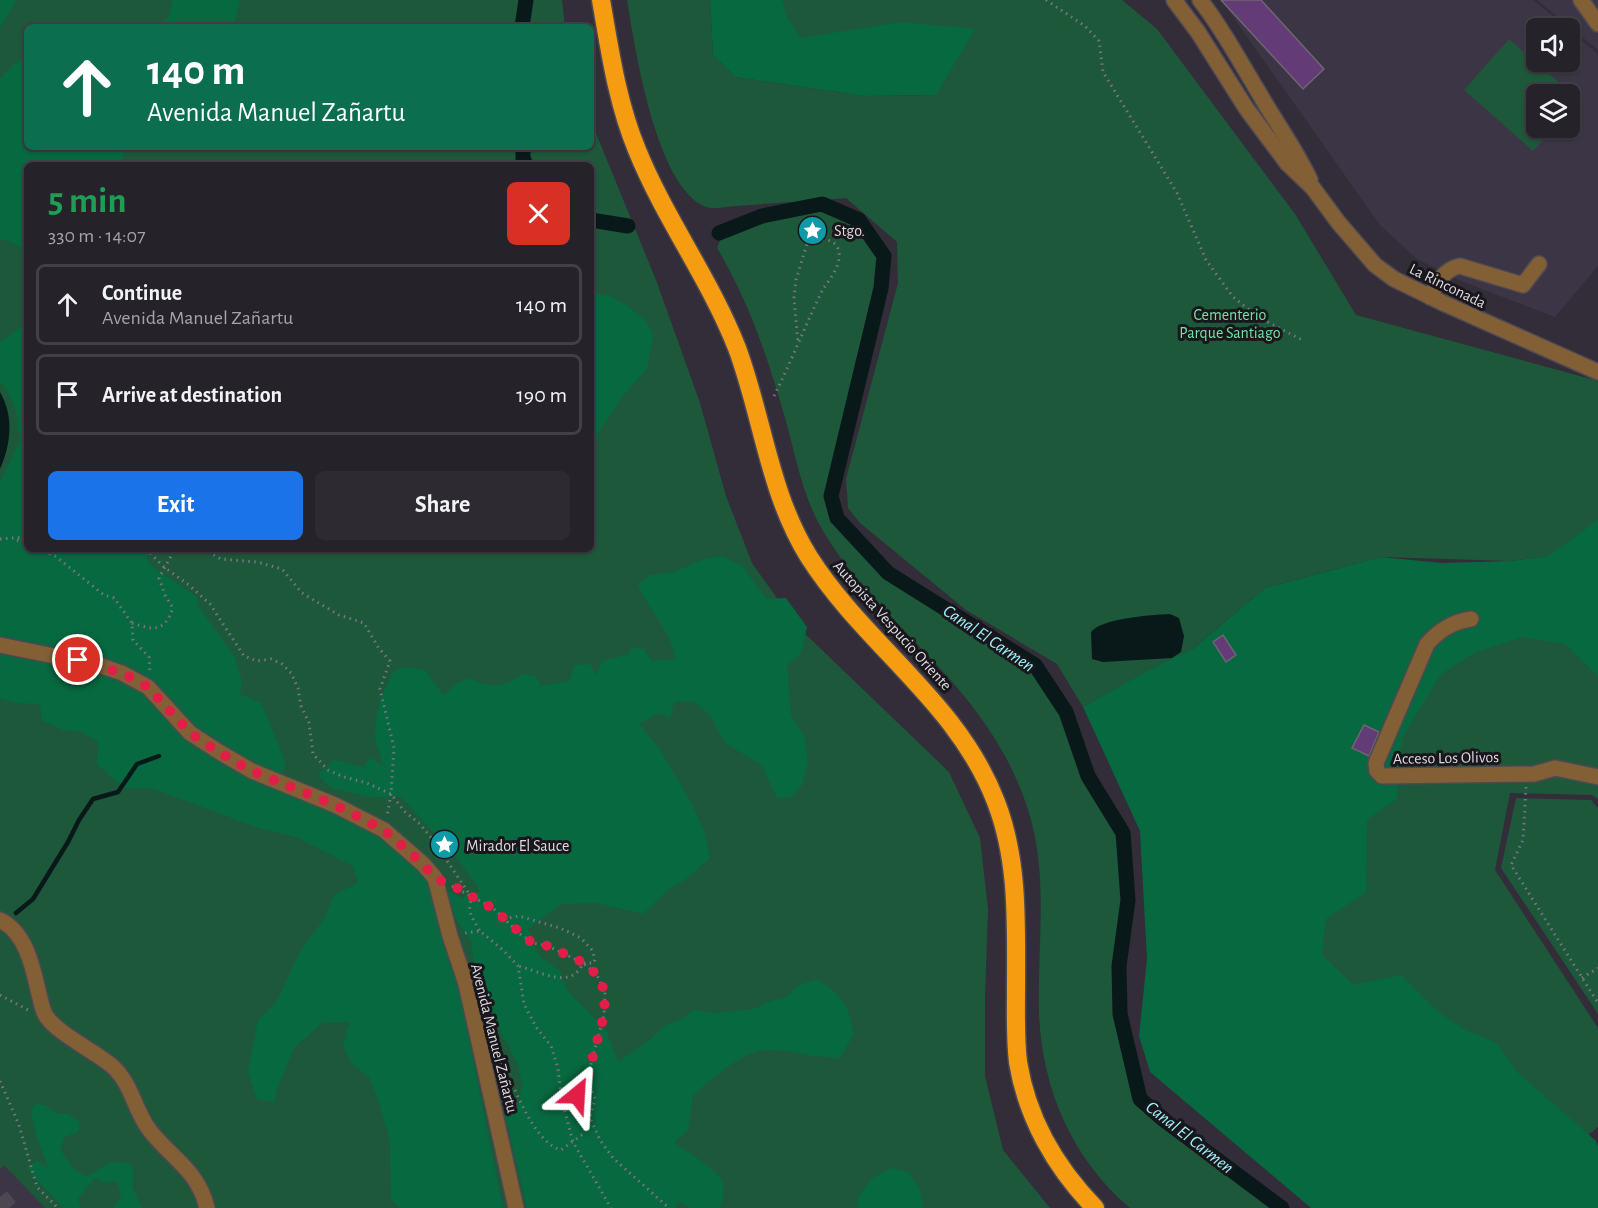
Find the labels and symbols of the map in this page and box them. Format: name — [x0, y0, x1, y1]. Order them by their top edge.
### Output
place icon: Stgo. — [797, 214, 829, 246]
place label: Stgo. — [834, 223, 865, 239]
street label: La Rinconada — [1407, 261, 1488, 311]
park label: Cementerio Parque Santiago — [1179, 307, 1281, 341]
street label: Autopista Vespucio Oriente — [830, 558, 955, 694]
water label: Canal El Carmen — [940, 602, 1037, 676]
pin — [52, 634, 103, 685]
street label: Acceso Los Olivos — [1393, 749, 1499, 767]
place icon: Mirador El Sauce — [429, 829, 461, 861]
place label: Mirador El Sauce — [466, 838, 569, 854]
street label: Avenida Manuel Zañartu — [468, 962, 520, 1114]
position arrow — [545, 1063, 609, 1127]
water label: Canal El Carmen — [1142, 1098, 1237, 1177]

